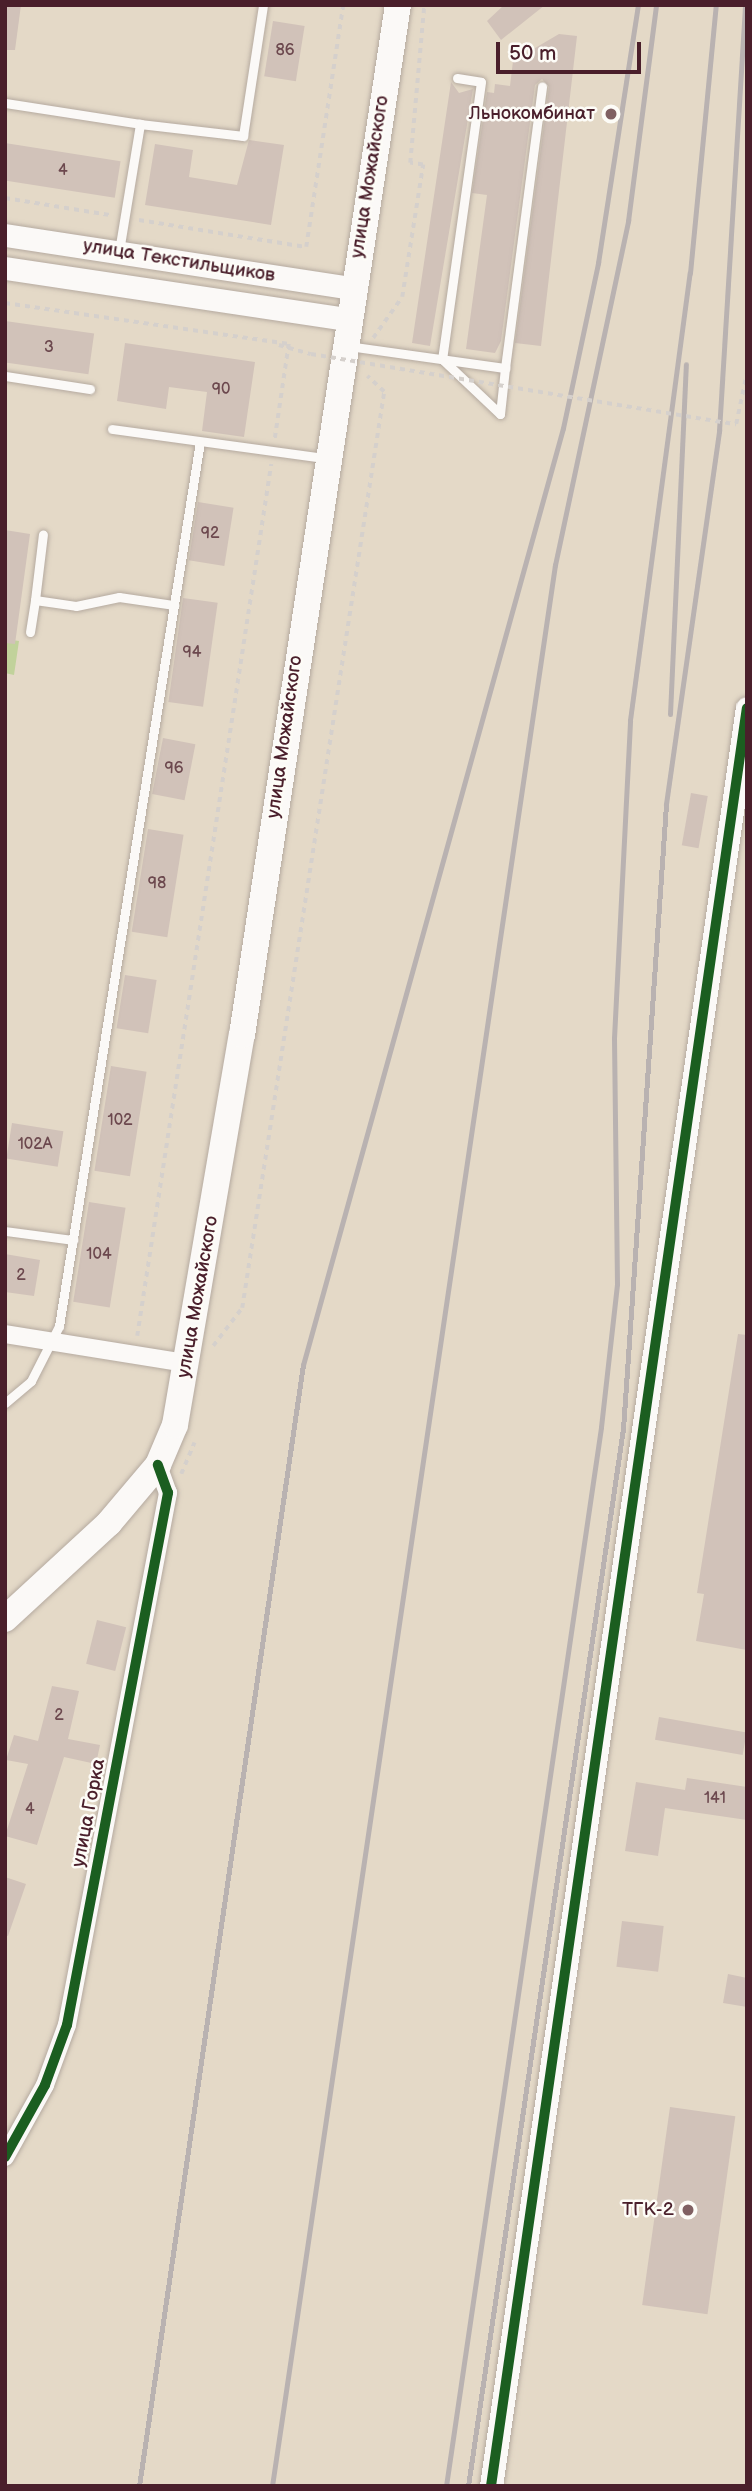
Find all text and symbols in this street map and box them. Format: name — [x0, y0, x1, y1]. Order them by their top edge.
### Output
scale bar — [500, 28, 645, 72]
house number: 86 — [275, 41, 295, 61]
text: 50 m — [509, 41, 556, 66]
street label: улица Можайского — [346, 94, 394, 260]
place label: Льнокомбинат — [469, 103, 595, 125]
marker: Льнокомбинат — [601, 104, 621, 124]
house number: 4 — [58, 161, 68, 181]
street label: улица Текстильщиков — [81, 235, 277, 287]
house number: 3 — [44, 338, 54, 358]
house number: 90 — [212, 380, 230, 400]
house number: 92 — [201, 524, 219, 544]
house number: 94 — [182, 643, 202, 663]
street label: улица Можайского — [262, 654, 308, 820]
house number: 96 — [164, 759, 184, 779]
house number: 98 — [148, 874, 166, 894]
house number: 102 — [107, 1111, 133, 1131]
house number: 102А — [18, 1135, 52, 1155]
street label: улица Можайского — [173, 1214, 223, 1380]
house number: 104 — [86, 1245, 112, 1265]
house number: 2 — [16, 1266, 26, 1286]
house number: 2 — [54, 1706, 64, 1726]
street label: улица Горка — [67, 1757, 111, 1869]
house number: 141 — [704, 1789, 726, 1809]
house number: 4 — [25, 1800, 35, 1820]
place label: ТГК-2 — [622, 2199, 674, 2221]
marker: ТГК-2 — [680, 2202, 696, 2218]

